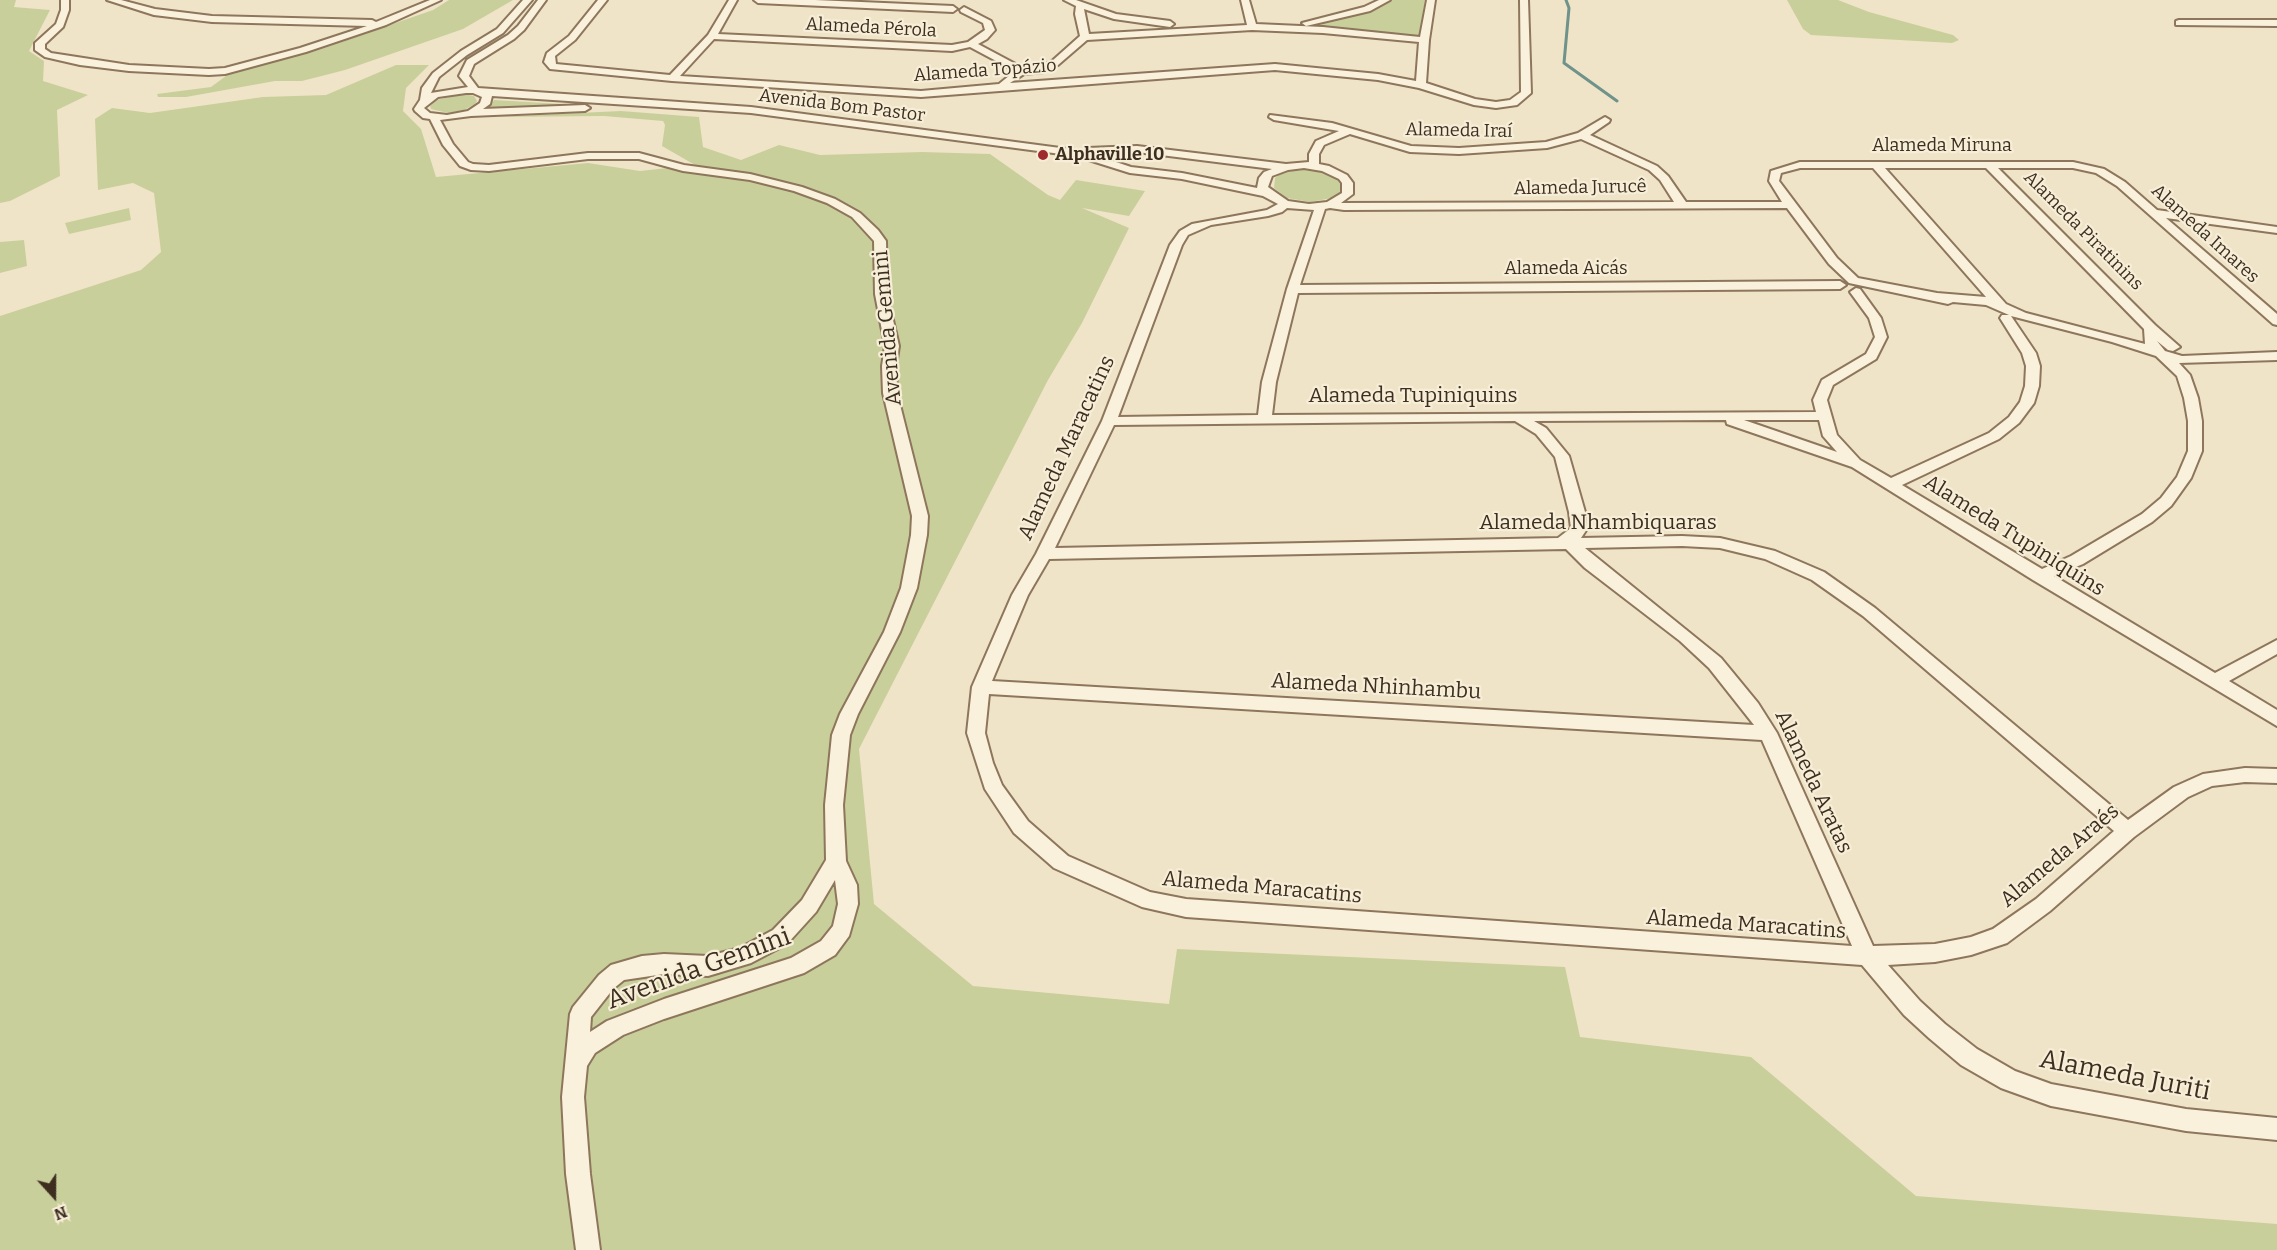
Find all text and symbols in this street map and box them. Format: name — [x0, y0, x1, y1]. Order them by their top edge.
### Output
street label: Alameda Pérola — [805, 14, 937, 42]
street label: Alameda Topázio — [913, 55, 1057, 87]
street label: Avenida Bom Pastor — [758, 85, 926, 127]
street label: Alameda Iraí — [1405, 119, 1513, 143]
street label: Alameda Miruna — [1872, 135, 2012, 157]
place label: Alphaville 10 — [1055, 144, 1164, 166]
marker: Alphaville 10 — [1036, 148, 1050, 162]
street label: Alameda Piratinins — [2019, 167, 2147, 295]
street label: Alameda Jurucê — [1513, 176, 1647, 200]
street label: Alameda Imares — [2147, 180, 2263, 288]
street label: Avenida Gemini — [869, 249, 907, 407]
street label: Alameda Aicás — [1504, 258, 1628, 280]
street label: Alameda Maracatins — [1013, 352, 1121, 544]
street label: Alameda Tupiniquins — [1308, 383, 1518, 409]
street label: Alameda Tupiniquins — [1919, 470, 2109, 602]
street label: Alameda Nhambiquaras — [1479, 510, 1717, 536]
street label: Alameda Nhinhambu — [1270, 669, 1482, 705]
street label: Alameda Aratas — [1769, 707, 1857, 857]
street label: Alameda Araés — [1995, 799, 2125, 913]
street label: Alameda Maracatins — [1161, 867, 1363, 909]
street label: Alameda Maracatins — [1645, 905, 1847, 945]
street label: Avenida Gemini — [603, 921, 795, 1017]
street label: Alameda Juriti — [2037, 1044, 2213, 1108]
north arrow — [24, 1166, 84, 1226]
text: N — [51, 1202, 70, 1224]

